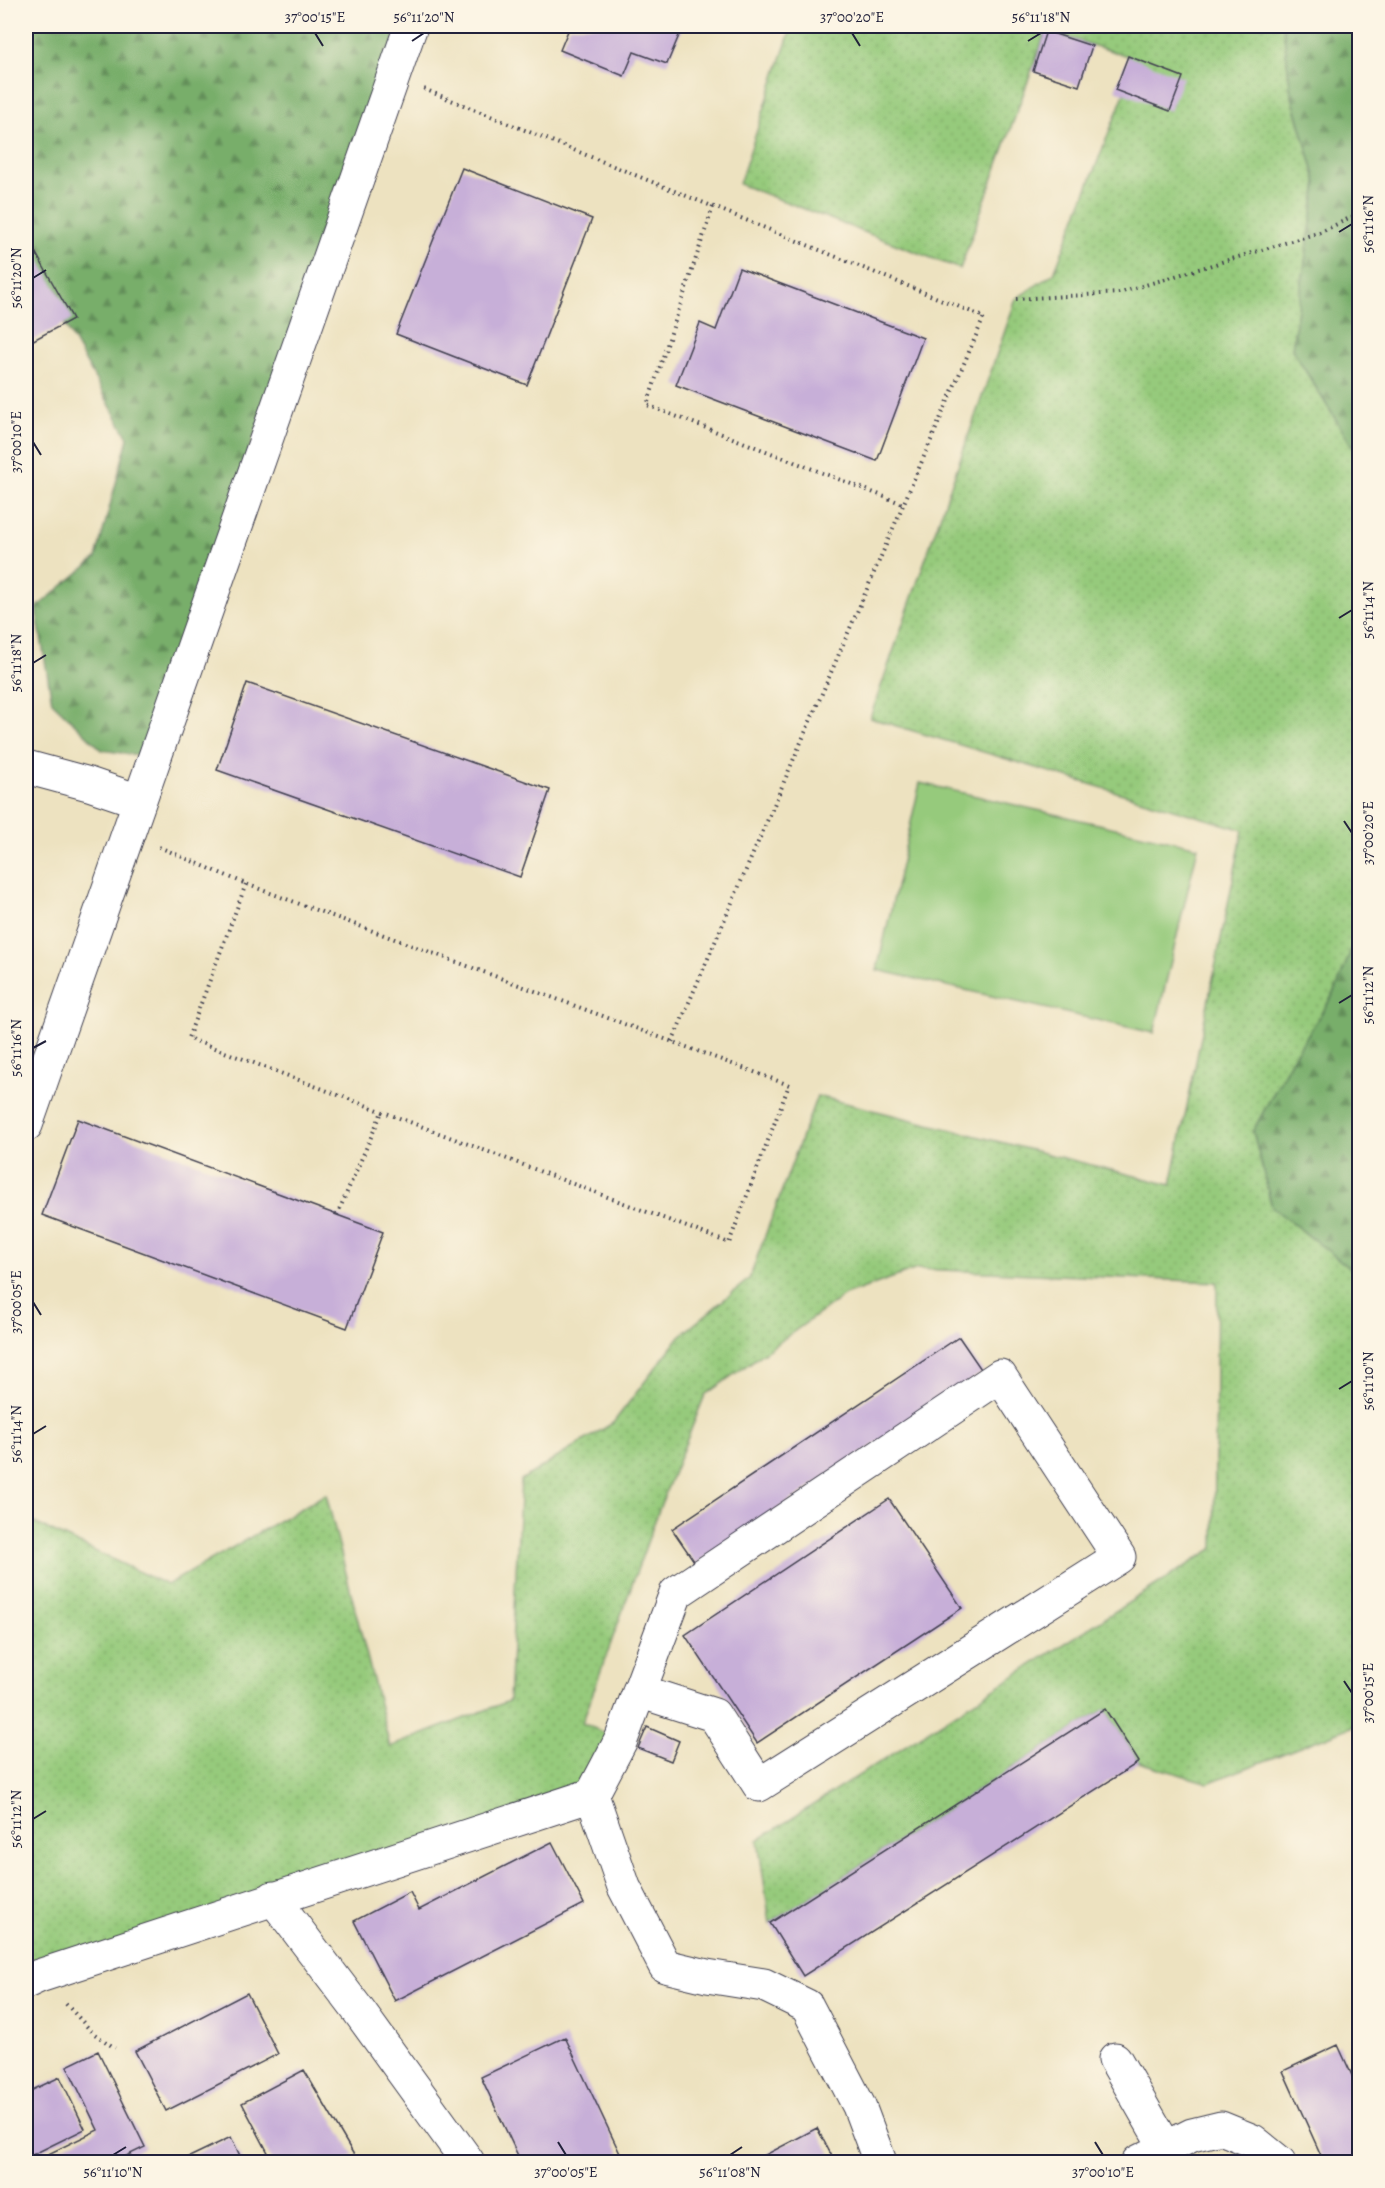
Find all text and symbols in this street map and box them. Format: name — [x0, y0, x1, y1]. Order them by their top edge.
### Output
text: 37°00'15"E — [285, 7, 345, 27]
text: 56°11'20"N — [393, 7, 455, 27]
text: 37°00'20"E — [820, 7, 884, 27]
text: 56°11'18"N — [1012, 7, 1070, 27]
text: 56°11'16"N — [1358, 195, 1378, 253]
text: 56°11'20"N — [6, 247, 26, 309]
text: 37°00'10"E — [6, 411, 26, 473]
text: 56°11'14"N — [1358, 581, 1378, 639]
text: 56°11'18"N — [6, 634, 26, 692]
text: 37°00'20"E — [1358, 801, 1378, 865]
text: 56°11'12"N — [1358, 966, 1378, 1024]
text: 56°11'16"N — [6, 1019, 26, 1077]
text: 37°00'05"E — [6, 1270, 26, 1334]
text: 56°11'10"N — [1358, 1351, 1378, 1411]
text: 56°11'14"N — [6, 1405, 26, 1463]
text: 37°00'15"E — [1358, 1663, 1378, 1723]
text: 56°11'12"N — [6, 1790, 26, 1848]
text: 56°11'10"N — [83, 2162, 143, 2182]
text: 37°00'05"E — [534, 2162, 598, 2182]
text: 56°11'08"N — [699, 2162, 761, 2182]
text: 37°00'10"E — [1072, 2162, 1134, 2182]

